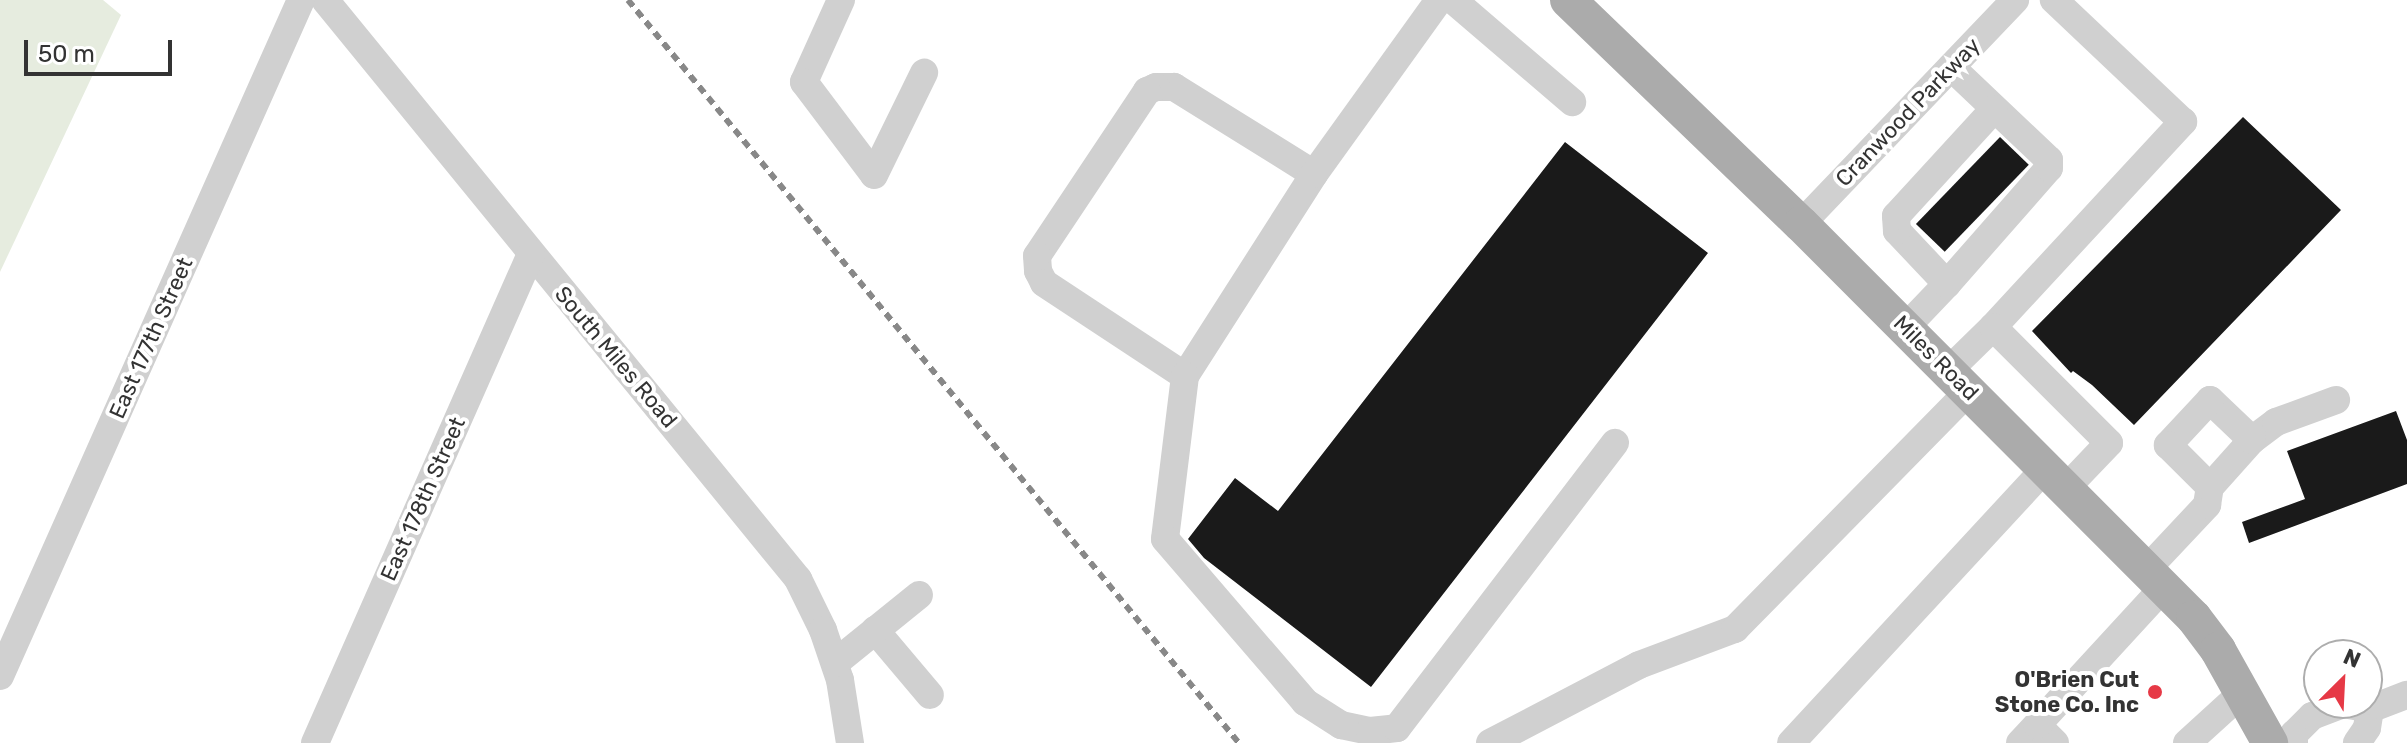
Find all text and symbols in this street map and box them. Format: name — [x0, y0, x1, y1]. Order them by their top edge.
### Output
scale bar — [28, 24, 176, 74]
street label: Cranwood Parkway — [1830, 32, 1986, 192]
text: 50 m — [38, 40, 95, 68]
street label: East 177th Street — [104, 253, 198, 423]
street label: South Miles Road — [549, 281, 683, 433]
street label: Miles Road — [1888, 310, 1984, 406]
street label: East 178th Street — [375, 413, 471, 585]
north arrow — [2303, 639, 2383, 719]
text: N — [2339, 643, 2365, 674]
place label: O'Brien Cut Stone Co. Inc — [1995, 666, 2139, 718]
marker: O'Brien Cut Stone Co. Inc — [2146, 683, 2164, 701]

